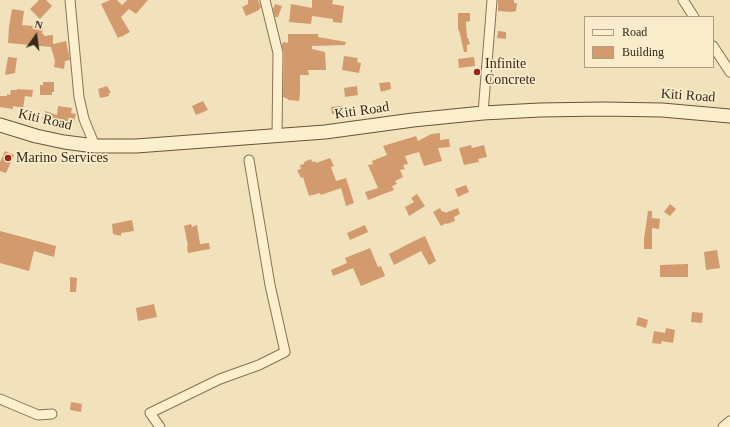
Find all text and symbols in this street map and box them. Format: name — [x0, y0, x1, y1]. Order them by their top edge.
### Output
north arrow — [16, 16, 56, 56]
legend — [584, 16, 714, 68]
text: N — [34, 18, 44, 31]
text: Road — [622, 25, 647, 39]
text: Building — [622, 45, 664, 59]
place label: Infinite Concrete — [485, 56, 536, 88]
marker: Infinite Concrete — [472, 67, 482, 77]
street label: Kiti Road — [660, 86, 716, 106]
street label: Kiti Road — [334, 99, 390, 123]
street label: Kiti Road — [16, 106, 74, 134]
place label: Marino Services — [16, 150, 108, 166]
marker: Marino Services — [3, 153, 13, 163]

